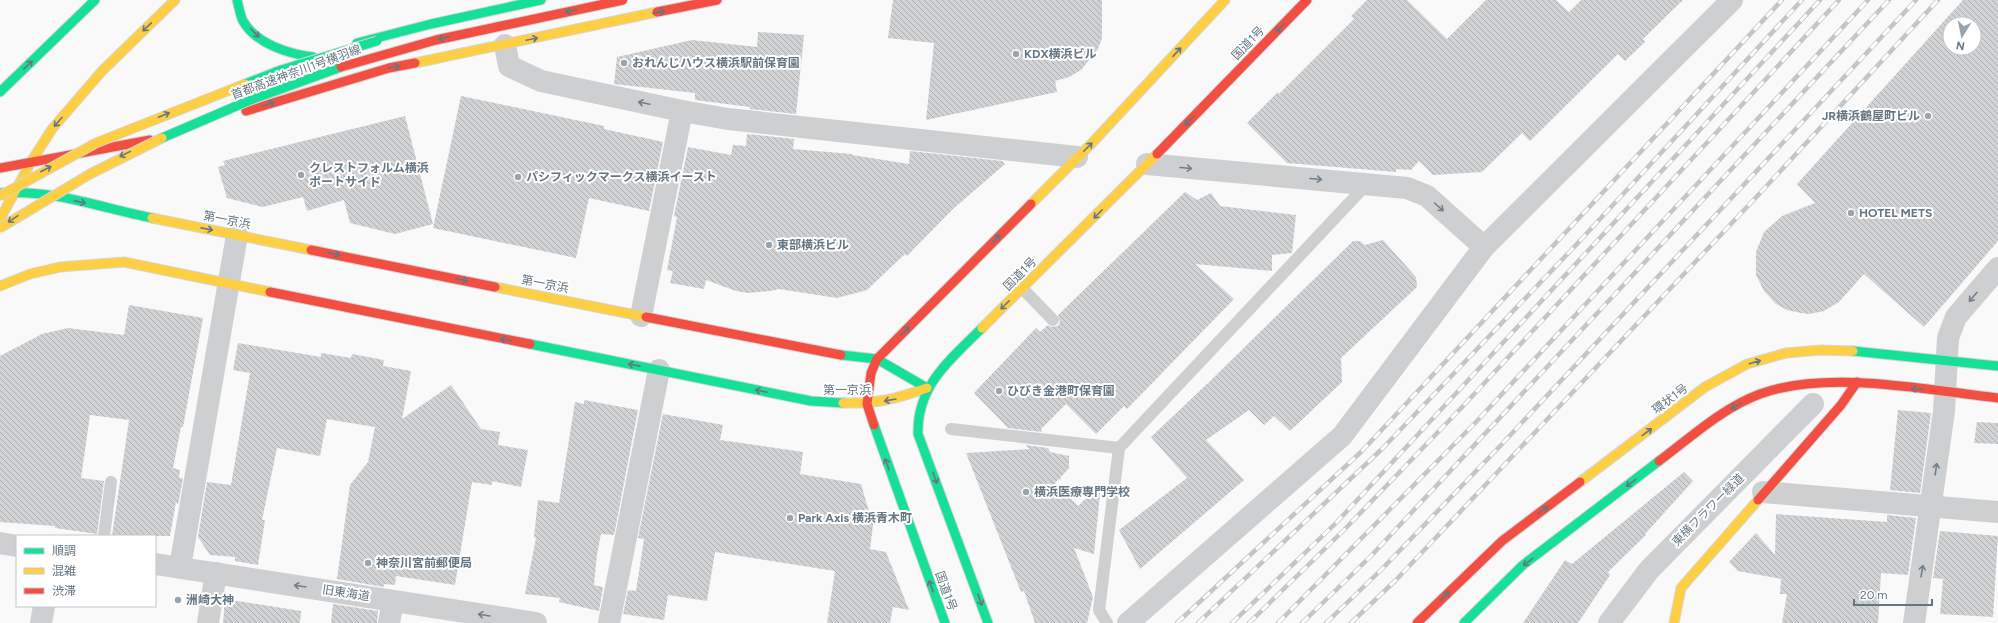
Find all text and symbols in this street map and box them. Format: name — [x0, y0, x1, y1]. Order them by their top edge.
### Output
one-way arrow — [565, 7, 578, 15]
one-way arrow — [652, 8, 665, 16]
north arrow — [1942, 16, 1982, 56]
one-way arrow — [143, 22, 153, 31]
street label: 国道1号 — [1229, 23, 1267, 63]
one-way arrow — [1275, 23, 1284, 33]
one-way arrow — [250, 28, 260, 38]
one-way arrow — [438, 34, 451, 42]
one-way arrow — [525, 35, 538, 43]
text: N — [1955, 38, 1966, 52]
street label: 首都高速神奈川1号横羽線 — [229, 42, 363, 102]
place label: KDX横浜ビル — [1024, 47, 1097, 61]
one-way arrow — [1172, 47, 1181, 57]
marker: KDX横浜ビル — [1011, 49, 1021, 59]
place label: おれんじハウス横浜駅前保育園 — [632, 56, 800, 70]
marker: おれんじハウス横浜駅前保育園 — [619, 58, 629, 68]
one-way arrow — [23, 60, 33, 70]
one-way arrow — [387, 62, 400, 70]
one-way arrow — [638, 98, 651, 106]
one-way arrow — [262, 100, 275, 107]
place label: JR横浜鶴屋町ビル — [1822, 109, 1920, 123]
one-way arrow — [157, 111, 169, 118]
marker: JR横浜鶴屋町ビル — [1923, 111, 1933, 121]
one-way arrow — [54, 116, 63, 127]
one-way arrow — [1184, 116, 1194, 126]
one-way arrow — [1083, 142, 1093, 152]
one-way arrow — [120, 151, 132, 158]
place label: クレストフォルム横浜 ポートサイド — [309, 161, 429, 189]
one-way arrow — [1179, 164, 1192, 171]
one-way arrow — [40, 165, 52, 172]
marker: クレストフォルム横浜 ポートサイド — [296, 170, 306, 180]
place label: パシフィックマークス横浜イースト — [526, 170, 717, 184]
marker: パシフィックマークス横浜イースト — [513, 172, 523, 182]
one-way arrow — [1309, 175, 1322, 183]
one-way arrow — [73, 198, 86, 206]
one-way arrow — [1434, 203, 1445, 212]
place label: HOTEL METS — [1859, 206, 1932, 220]
marker: HOTEL METS — [1846, 208, 1856, 218]
street label: 第一京浜 — [202, 209, 252, 231]
one-way arrow — [1093, 209, 1103, 219]
one-way arrow — [8, 215, 19, 223]
one-way arrow — [200, 225, 213, 233]
one-way arrow — [991, 234, 1001, 244]
place label: 東部横浜ビル — [777, 238, 849, 252]
marker: 東部横浜ビル — [764, 240, 774, 250]
one-way arrow — [328, 251, 341, 259]
street label: 国道1号 — [1001, 255, 1039, 293]
street label: 第一京浜 — [520, 273, 570, 295]
one-way arrow — [455, 276, 468, 284]
one-way arrow — [1968, 292, 1977, 303]
one-way arrow — [1000, 300, 1010, 310]
one-way arrow — [900, 326, 909, 336]
one-way arrow — [500, 335, 513, 343]
one-way arrow — [1748, 358, 1761, 365]
one-way arrow — [627, 361, 640, 369]
street label: 環状1号 — [1649, 381, 1691, 417]
street label: 第一京浜 — [823, 383, 871, 397]
place label: ひびき金港町保育園 — [1007, 384, 1115, 398]
one-way arrow — [1911, 385, 1924, 393]
marker: ひびき金港町保育園 — [994, 386, 1004, 396]
one-way arrow — [755, 387, 768, 395]
one-way arrow — [884, 396, 897, 404]
one-way arrow — [1730, 402, 1742, 410]
one-way arrow — [1641, 428, 1652, 436]
one-way arrow — [882, 459, 890, 471]
one-way arrow — [1933, 462, 1940, 475]
street label: 東横フラワー緑道 — [1669, 471, 1747, 549]
one-way arrow — [931, 472, 939, 484]
one-way arrow — [1626, 478, 1637, 487]
place label: 横浜医療専門学校 — [1034, 485, 1130, 499]
marker: 横浜医療専門学校 — [1021, 487, 1031, 497]
one-way arrow — [1537, 506, 1548, 514]
place label: Park Axis 横浜青木町 — [798, 511, 912, 525]
marker: Park Axis 横浜青木町 — [785, 513, 795, 523]
legend — [16, 535, 156, 607]
text: 順調 — [52, 544, 76, 558]
place label: 神奈川宮前郵便局 — [376, 556, 472, 570]
one-way arrow — [1523, 557, 1534, 566]
marker: 神奈川宮前郵便局 — [363, 558, 373, 568]
text: 混雑 — [52, 564, 76, 578]
one-way arrow — [1918, 565, 1926, 578]
street label: 国道1号 — [932, 569, 960, 613]
one-way arrow — [927, 581, 935, 593]
scale bar — [1854, 581, 1932, 607]
one-way arrow — [294, 582, 307, 590]
street label: 旧東海道 — [321, 582, 371, 604]
text: 渋滞 — [52, 584, 76, 598]
text: 20 m — [1860, 588, 1888, 602]
one-way arrow — [1440, 591, 1450, 601]
place label: 洲崎大神 — [186, 593, 234, 607]
one-way arrow — [976, 594, 984, 606]
marker: 洲崎大神 — [173, 595, 183, 605]
one-way arrow — [478, 611, 491, 619]

